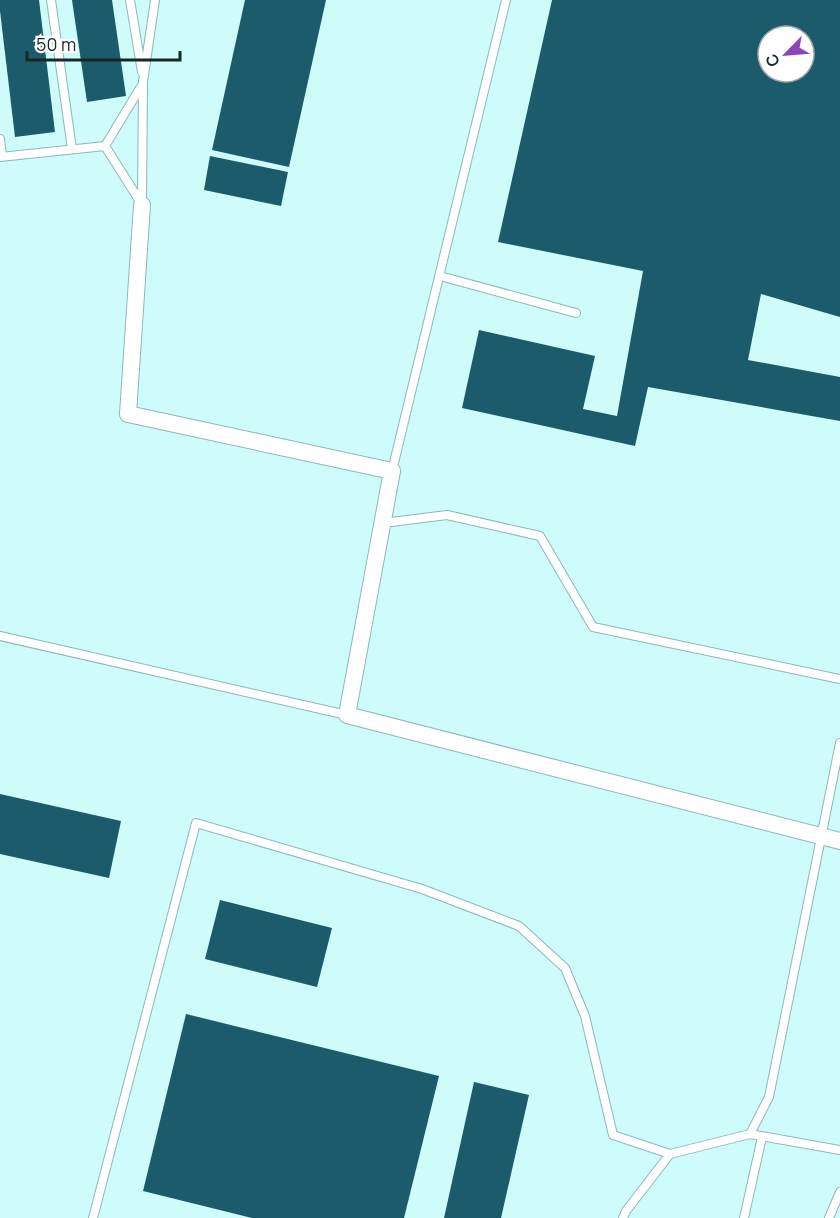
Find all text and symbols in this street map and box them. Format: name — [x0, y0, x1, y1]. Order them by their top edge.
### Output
scale bar — [27, 24, 180, 62]
north arrow — [756, 24, 816, 84]
text: 50 m — [36, 32, 76, 56]
text: С — [760, 50, 785, 70]

